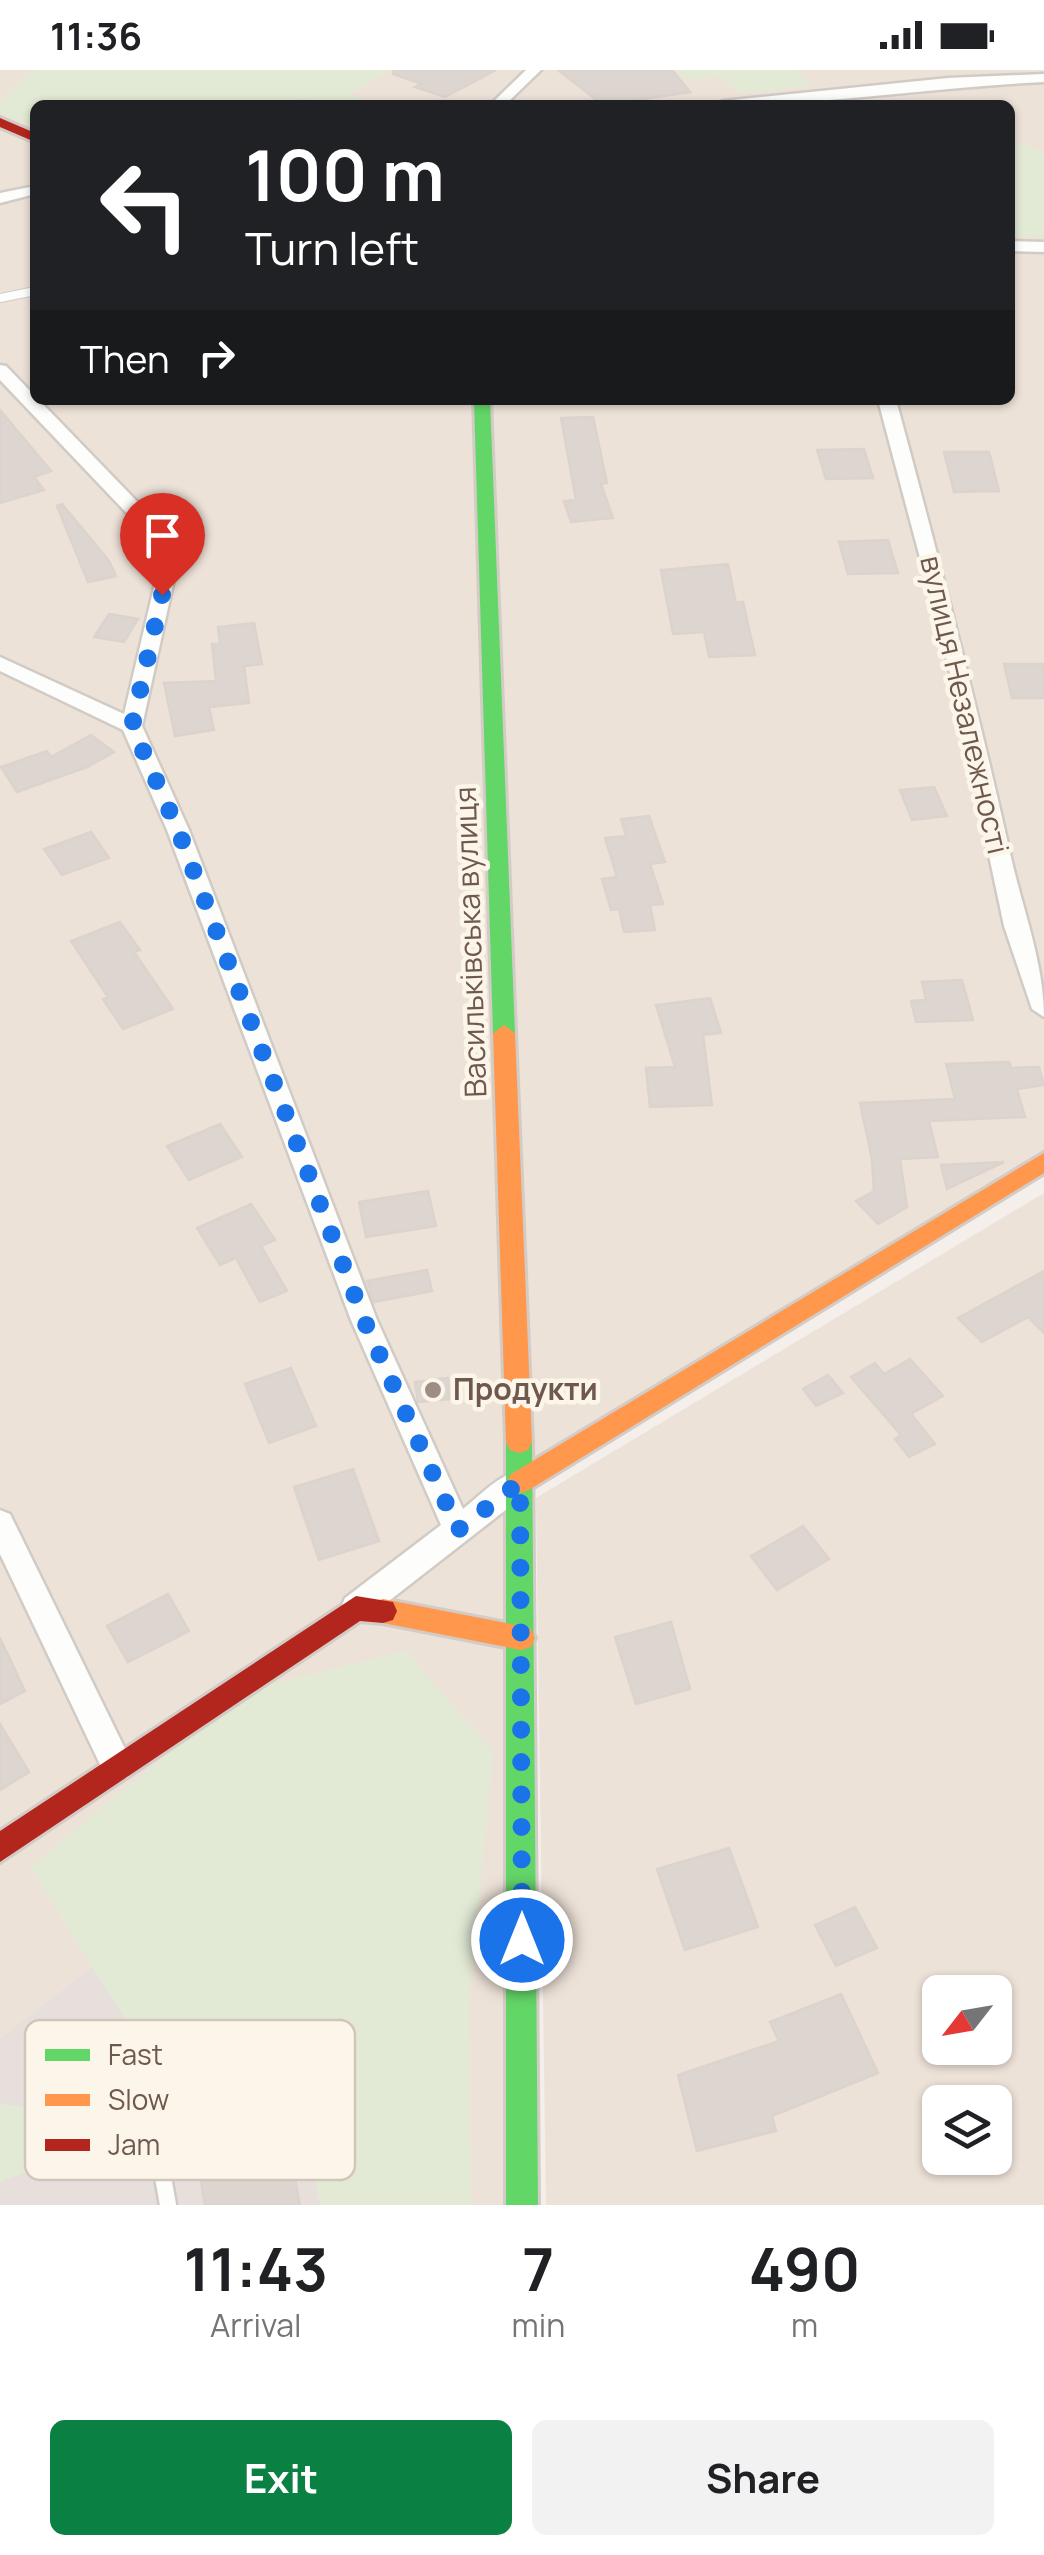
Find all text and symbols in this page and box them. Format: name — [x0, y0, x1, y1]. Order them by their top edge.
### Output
text: 11:36 — [50, 9, 142, 61]
text: 100 m — [245, 126, 445, 222]
icon: left — [80, 140, 210, 270]
text: Turn left — [245, 217, 419, 279]
icon: right — [189, 330, 244, 385]
text: Then — [80, 332, 169, 384]
pin — [120, 493, 205, 596]
icon: arrive — [135, 508, 190, 563]
street label: вулиця Незалежності — [911, 551, 1020, 858]
street label: Васильківська вулиця — [444, 786, 495, 1098]
place label: Продукти — [453, 1368, 598, 1409]
marker: Продукти — [422, 1379, 444, 1401]
position arrow — [470, 1888, 574, 1992]
north arrow — [922, 1975, 1012, 2065]
map controls — [922, 1975, 1012, 2175]
legend — [25, 2020, 355, 2180]
text: Fast — [108, 2035, 163, 2073]
text: Slow — [108, 2080, 169, 2118]
button: layers — [922, 2085, 1012, 2175]
text: Jam — [108, 2125, 160, 2163]
text: 11:43 — [184, 2227, 328, 2309]
text: 7 — [522, 2227, 554, 2309]
text: 490 — [749, 2227, 860, 2309]
text: Arrival — [210, 2303, 301, 2347]
text: min — [512, 2303, 565, 2347]
text: m — [791, 2303, 818, 2347]
button: Exit — [50, 2420, 512, 2535]
button: Share — [532, 2420, 994, 2535]

